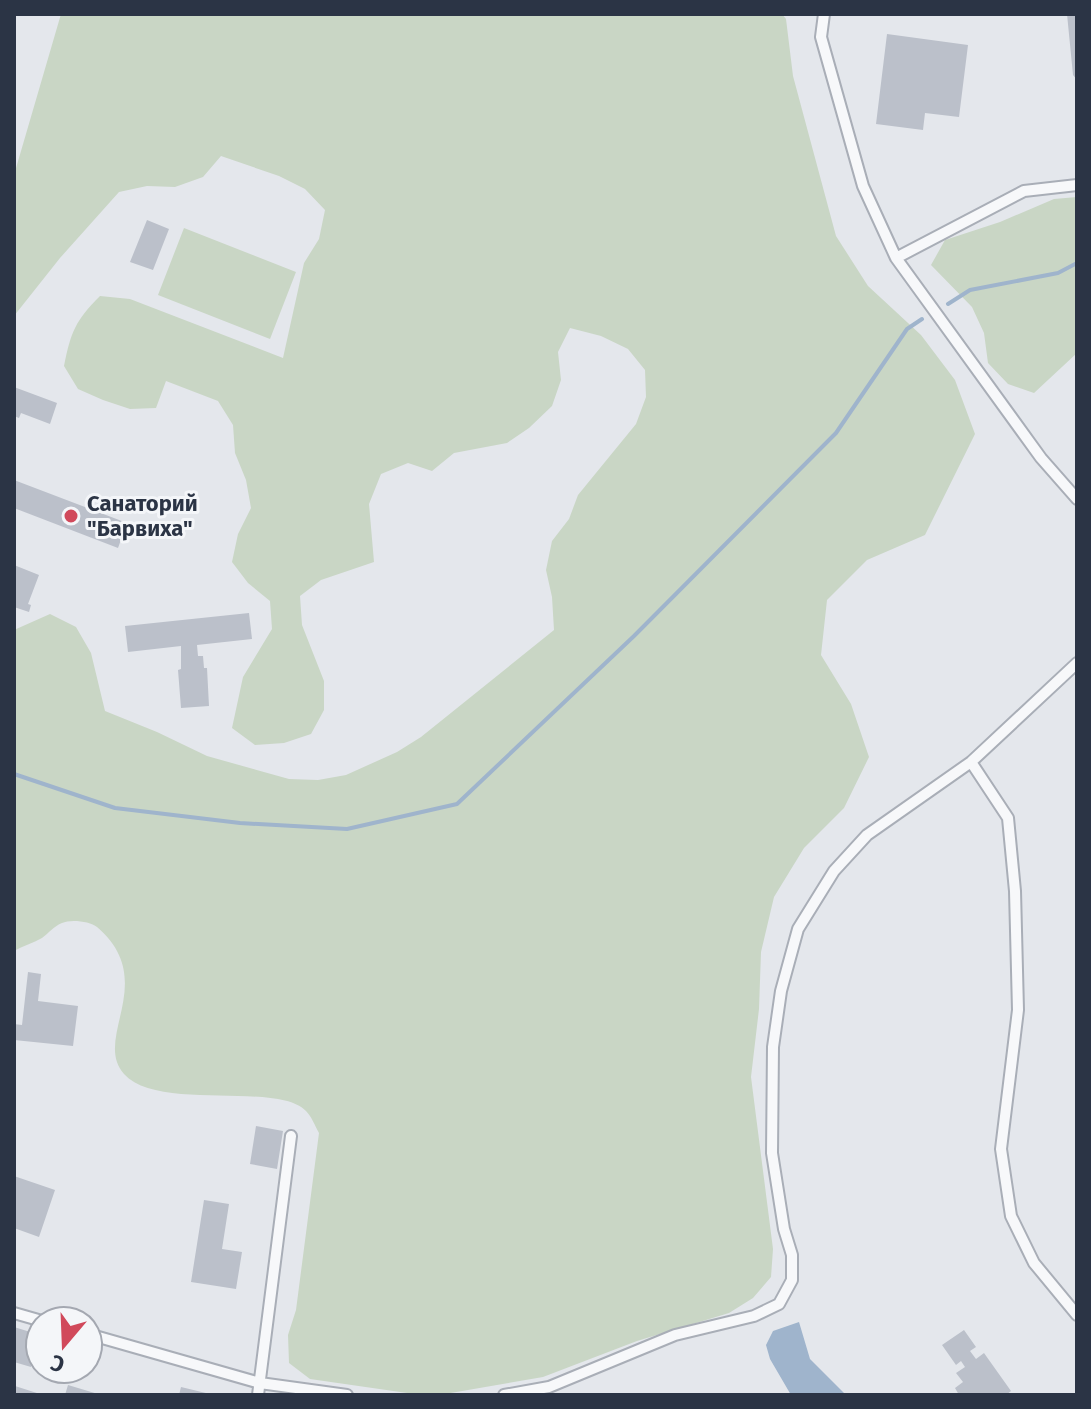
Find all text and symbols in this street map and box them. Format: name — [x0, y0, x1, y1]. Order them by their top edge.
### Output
place label: Санаторий "Барвиха" — [87, 490, 198, 542]
marker: Санаторий "Барвиха" — [62, 507, 80, 525]
north arrow — [24, 1305, 104, 1385]
text: С — [47, 1349, 68, 1378]

